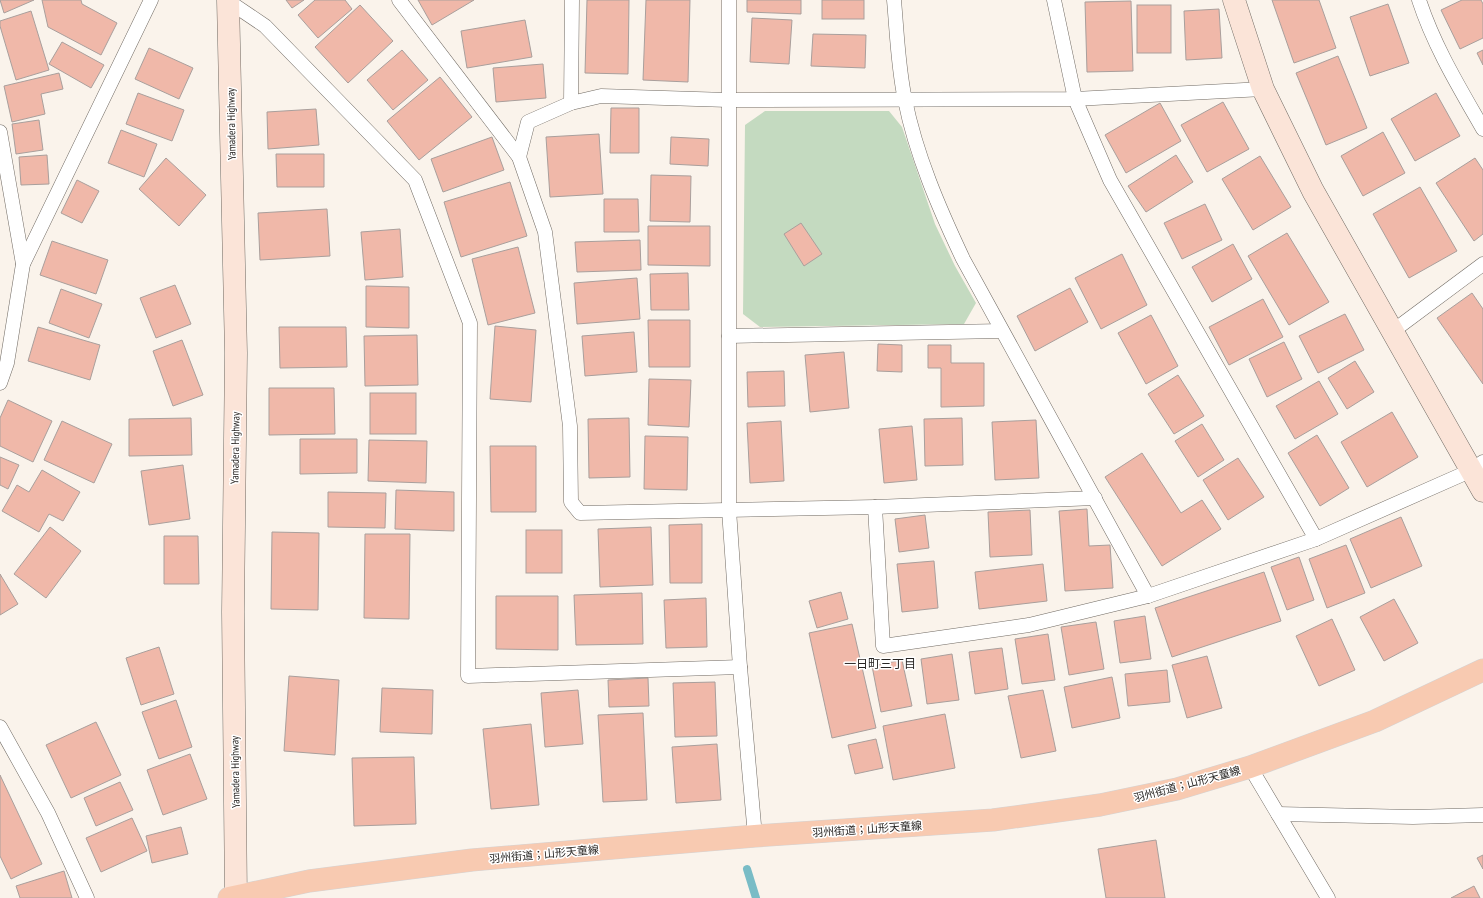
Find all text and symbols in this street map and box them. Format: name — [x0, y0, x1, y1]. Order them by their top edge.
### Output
street label: Yamadera Highway — [223, 87, 239, 160]
street label: Yamadera Highway — [227, 411, 243, 484]
district label: 一日町三丁目 — [844, 656, 916, 671]
street label: Yamadera Highway — [227, 735, 243, 808]
street label: 羽州街道；山形天童線 — [1132, 763, 1242, 805]
street label: 羽州街道；山形天童線 — [812, 818, 922, 840]
street label: 羽州街道；山形天童線 — [489, 842, 599, 866]

